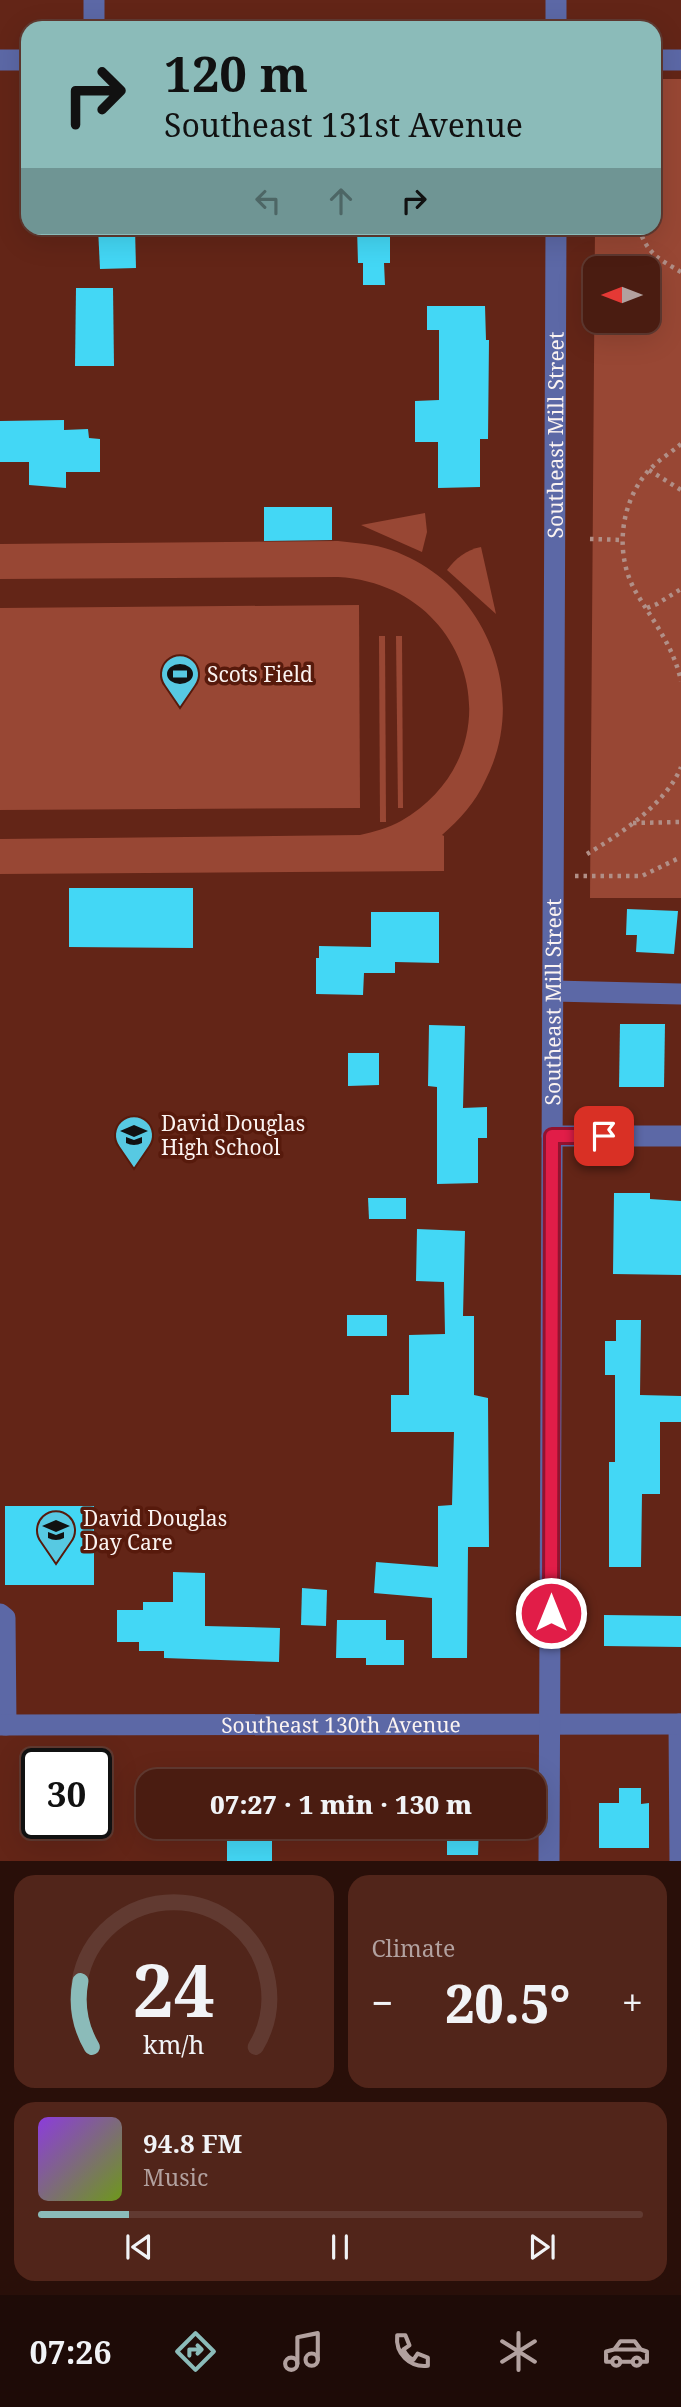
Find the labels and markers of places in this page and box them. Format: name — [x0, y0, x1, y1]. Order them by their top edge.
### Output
sports icon: Scots Field — [159, 653, 201, 708]
place label: Scots Field — [207, 660, 313, 688]
pin — [574, 1106, 634, 1166]
place label: David Douglas High School — [161, 1109, 305, 1161]
school or university icon: David Douglas High School — [113, 1114, 155, 1169]
place label: David Douglas Day Care — [83, 1504, 227, 1556]
school or university icon: David Douglas Day Care — [35, 1509, 77, 1564]

